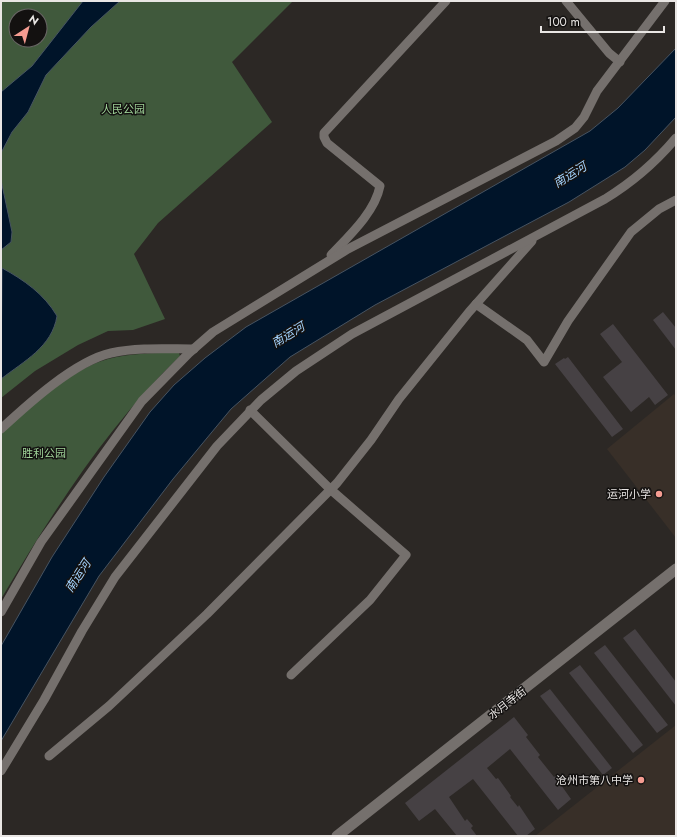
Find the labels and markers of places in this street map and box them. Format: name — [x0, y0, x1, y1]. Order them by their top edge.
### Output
place label: 运河小学 — [607, 486, 651, 502]
marker: 运河小学 — [654, 489, 664, 499]
place label: 沧州市第八中学 — [556, 772, 633, 788]
marker: 沧州市第八中学 — [636, 775, 646, 785]

